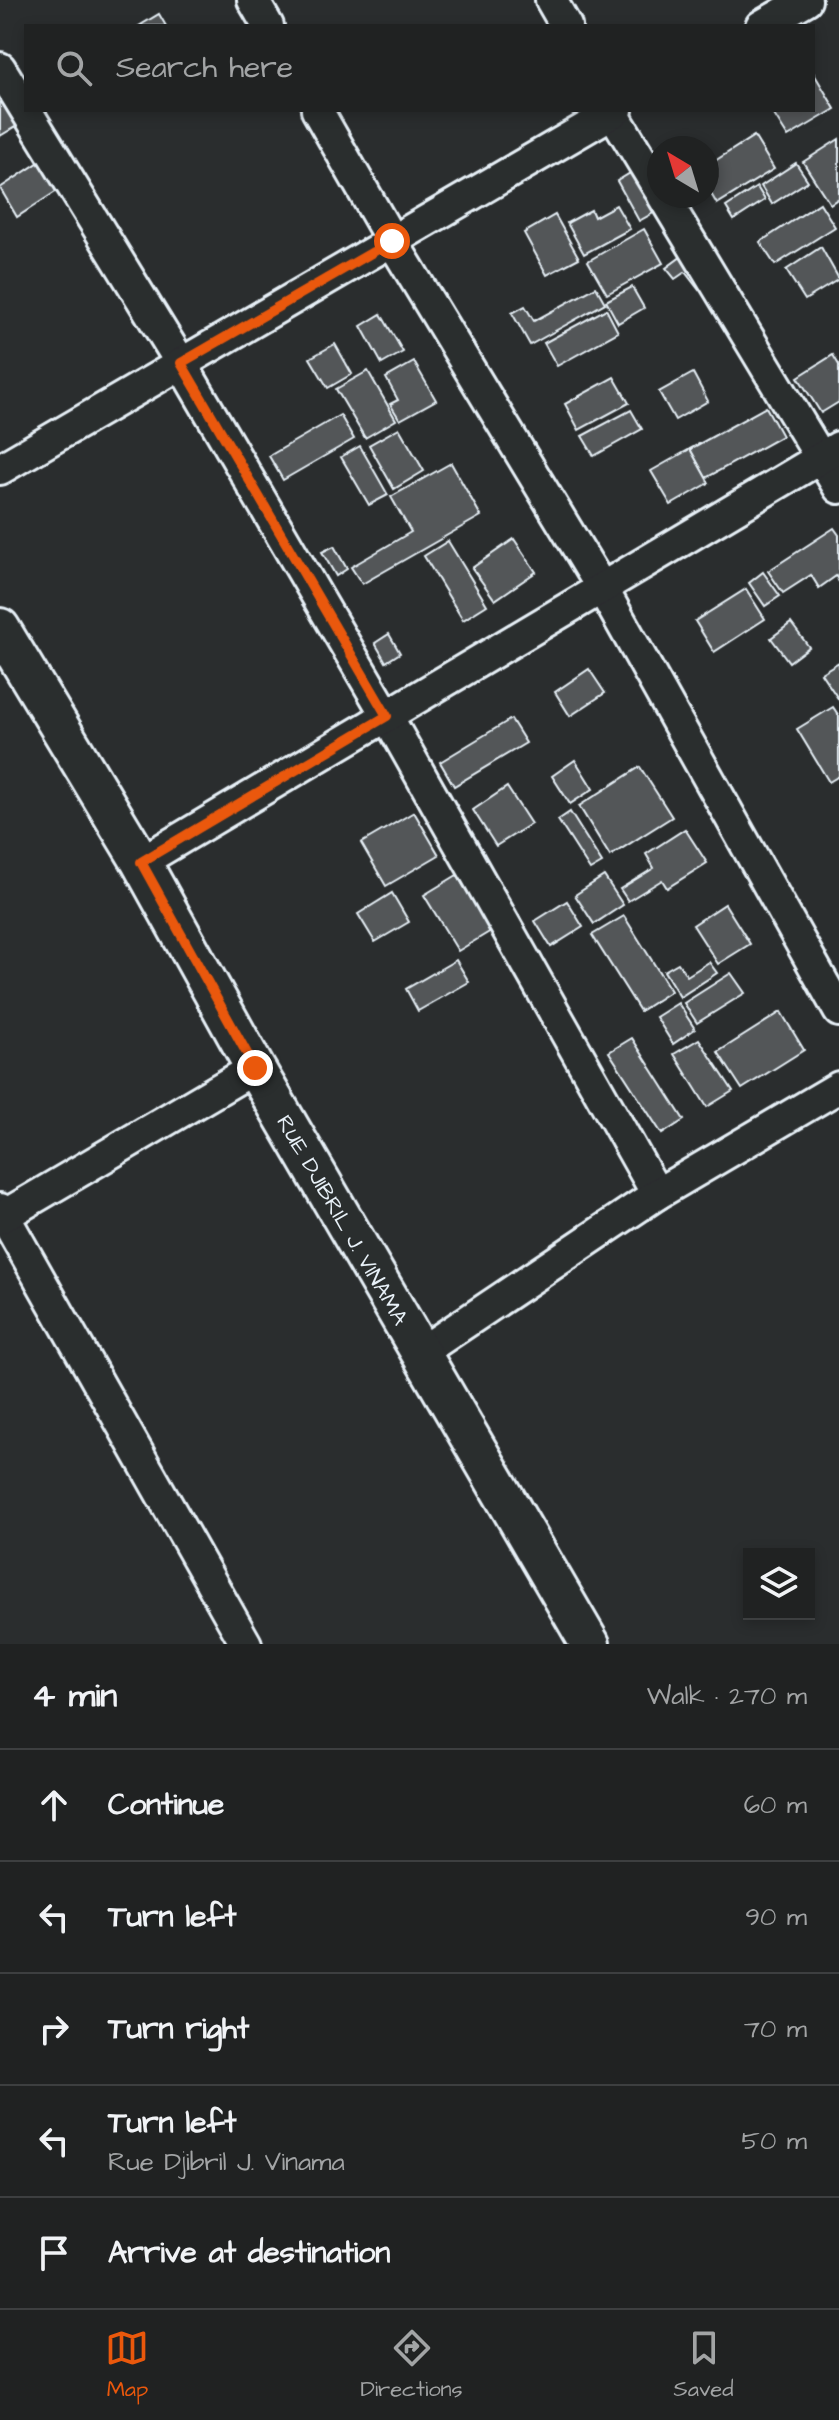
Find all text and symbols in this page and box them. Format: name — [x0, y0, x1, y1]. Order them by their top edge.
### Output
search box — [24, 24, 815, 112]
icon: search — [52, 46, 96, 90]
text: Search here — [116, 47, 293, 89]
north arrow — [647, 136, 719, 208]
route start — [374, 223, 410, 259]
route end — [237, 1050, 273, 1086]
street label: RUE DJIBRIL J. VINAMA — [268, 1109, 415, 1331]
map controls — [743, 1548, 815, 1620]
button: layers — [743, 1548, 815, 1620]
text: 4 min — [32, 1672, 117, 1720]
text: Walk · 270 m — [647, 1678, 807, 1714]
icon: ahead — [32, 1783, 76, 1827]
text: Continue — [108, 1784, 224, 1826]
text: 60 m — [744, 1787, 807, 1823]
icon: left — [32, 1895, 76, 1939]
text: Turn left — [108, 1896, 236, 1938]
text: 90 m — [745, 1899, 807, 1935]
icon: right — [32, 2007, 76, 2051]
text: Turn right — [108, 2008, 249, 2050]
text: 70 m — [744, 2011, 807, 2047]
text: Turn left — [108, 2102, 236, 2144]
icon: left — [32, 2119, 76, 2163]
text: 50 m — [742, 2123, 807, 2159]
text: Rue Djibril J. Vinama — [108, 2144, 345, 2180]
icon: arrive — [32, 2231, 76, 2275]
text: Arrive at destination — [108, 2232, 390, 2274]
tab: Map — [105, 2326, 149, 2405]
tab: Directions — [360, 2326, 463, 2405]
tab: Saved — [674, 2326, 734, 2405]

